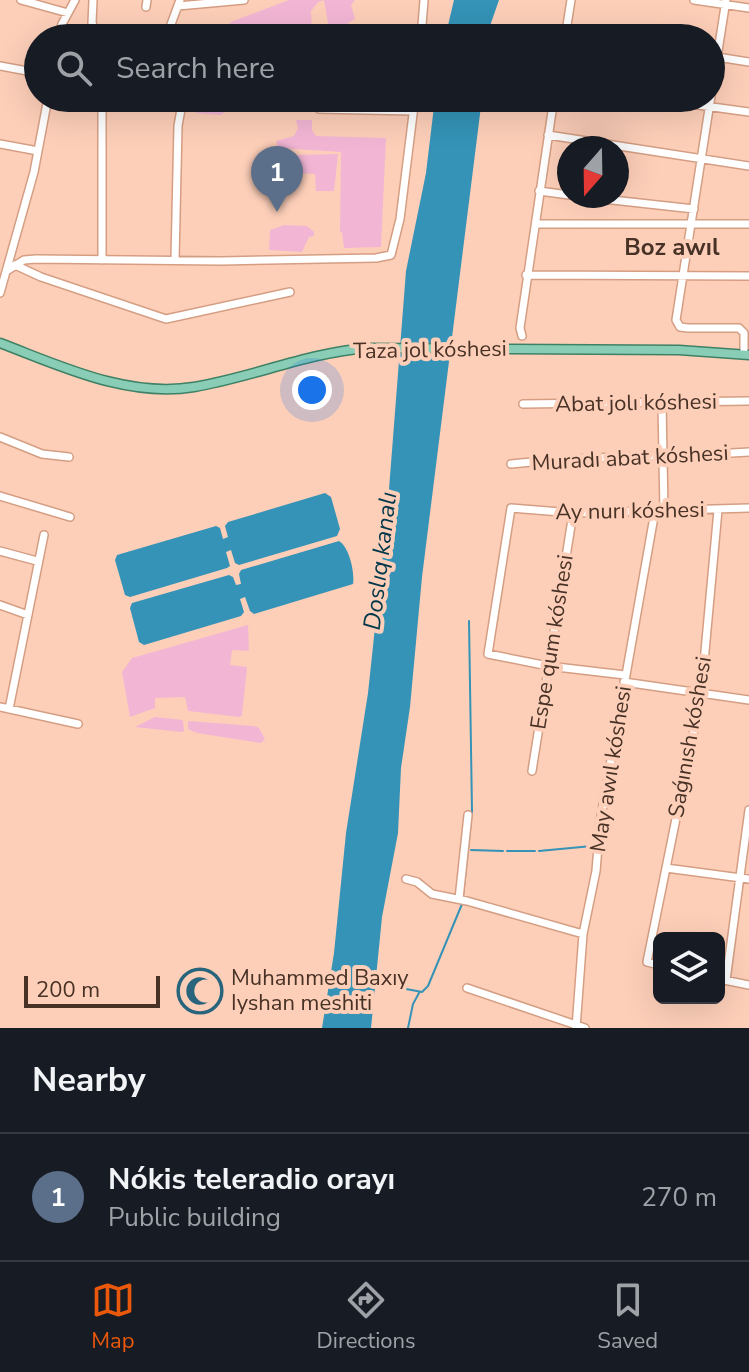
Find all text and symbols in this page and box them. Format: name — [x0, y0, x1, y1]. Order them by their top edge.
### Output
search box — [24, 24, 725, 112]
icon: search — [52, 46, 96, 90]
text: Search here — [116, 48, 275, 89]
north arrow — [557, 136, 629, 208]
pin: 1 — [251, 146, 303, 212]
district label: Boz awıl — [624, 231, 720, 263]
street label: Taza jol kóshesi — [353, 334, 507, 366]
your location — [292, 370, 332, 410]
street label: Abat jolı kóshesi — [555, 387, 717, 419]
street label: Muradı abat kóshesi — [531, 438, 729, 478]
water label: Doslıq kanalı — [356, 490, 404, 632]
street label: Ay nurı kóshesi — [555, 495, 705, 527]
street label: Espe qum kóshesi — [523, 552, 581, 732]
street label: Saǵınısh kóshesi — [661, 654, 719, 820]
street label: May awıl kóshesi — [583, 684, 639, 854]
map controls — [653, 932, 725, 1004]
button: layers — [653, 932, 725, 1004]
place label: Muhammed Baxıy Iyshan meshiti — [231, 963, 409, 1018]
mosque icon: Muhammed Baxıy Iyshan meshiti — [176, 967, 224, 1015]
scale bar — [24, 972, 160, 1008]
text: 200 m — [36, 975, 100, 1005]
text: Nearby — [32, 1057, 146, 1103]
text: Nókis teleradio orayı — [108, 1159, 395, 1200]
text: 1 — [50, 1180, 66, 1215]
text: 270 m — [641, 1180, 717, 1215]
text: Public building — [108, 1200, 281, 1235]
tab: Map — [91, 1278, 135, 1356]
tab: Directions — [317, 1278, 416, 1356]
tab: Saved — [597, 1278, 658, 1356]

